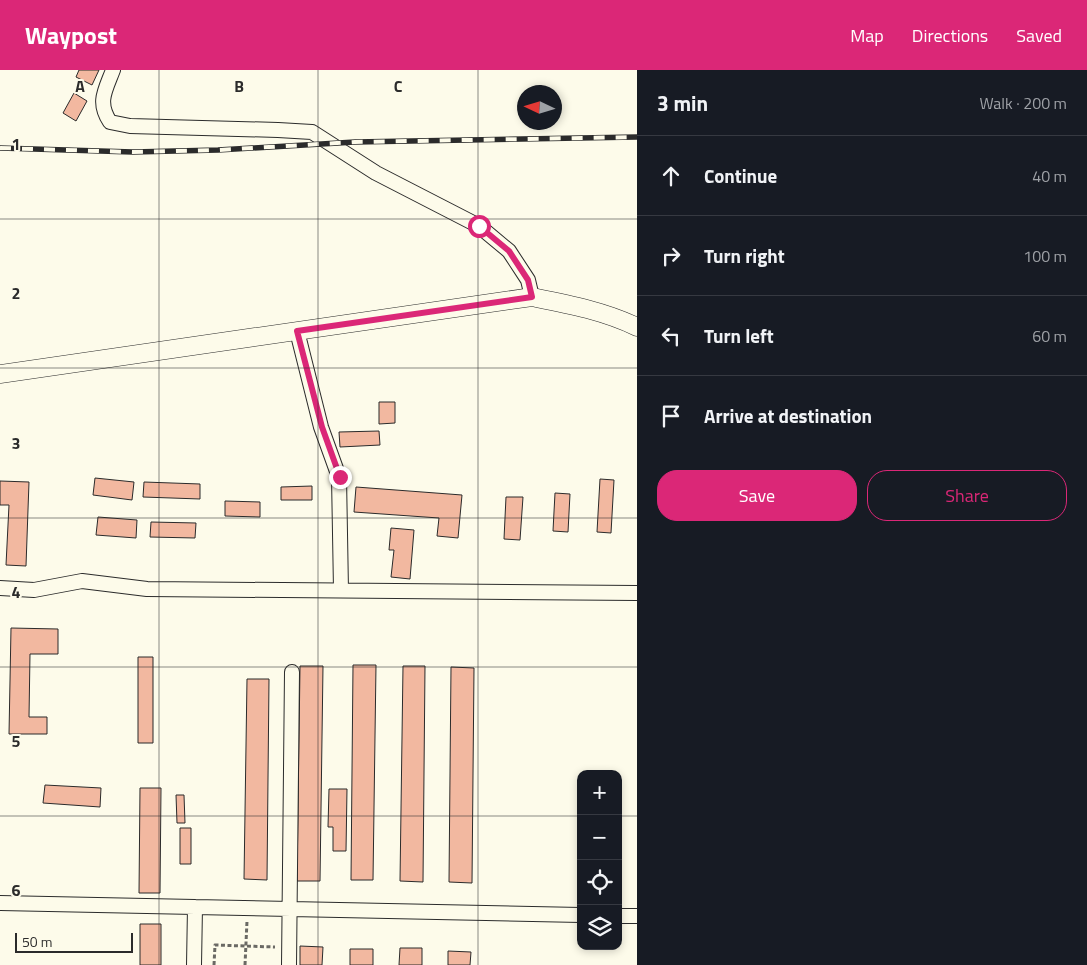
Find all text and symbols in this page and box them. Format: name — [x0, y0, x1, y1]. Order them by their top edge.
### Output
text: Waypost — [25, 17, 117, 53]
text: Map — [850, 22, 884, 49]
text: Directions — [912, 22, 988, 49]
text: Saved — [1016, 22, 1062, 49]
text: A — [75, 74, 85, 98]
text: B — [234, 74, 244, 98]
text: C — [394, 74, 403, 98]
north arrow — [517, 85, 562, 130]
text: 3 min — [657, 87, 708, 119]
text: Walk · 200 m — [979, 91, 1067, 115]
text: 1 — [12, 132, 20, 156]
text: Continue — [704, 161, 777, 190]
icon: ahead — [657, 162, 685, 190]
text: 40 m — [1032, 164, 1067, 188]
route start — [468, 215, 491, 238]
text: Turn right — [704, 241, 785, 270]
icon: right — [657, 242, 685, 270]
text: 100 m — [1023, 244, 1067, 268]
text: 2 — [12, 281, 20, 305]
text: Turn left — [704, 321, 774, 350]
icon: left — [657, 322, 685, 350]
text: 60 m — [1032, 324, 1067, 348]
text: Arrive at destination — [704, 401, 872, 430]
icon: arrive — [657, 402, 685, 430]
text: 3 — [12, 431, 20, 455]
route end — [329, 466, 352, 489]
button: Save — [657, 470, 857, 521]
button: Share — [867, 470, 1067, 521]
text: 4 — [12, 580, 21, 604]
text: 5 — [12, 729, 21, 753]
map controls — [577, 770, 622, 950]
button: + — [577, 770, 622, 815]
button: − — [577, 815, 622, 860]
button: locate — [577, 860, 622, 905]
text: 6 — [12, 878, 21, 902]
button: layers — [577, 905, 622, 950]
scale bar — [15, 930, 132, 953]
text: 50 m — [22, 931, 52, 952]

